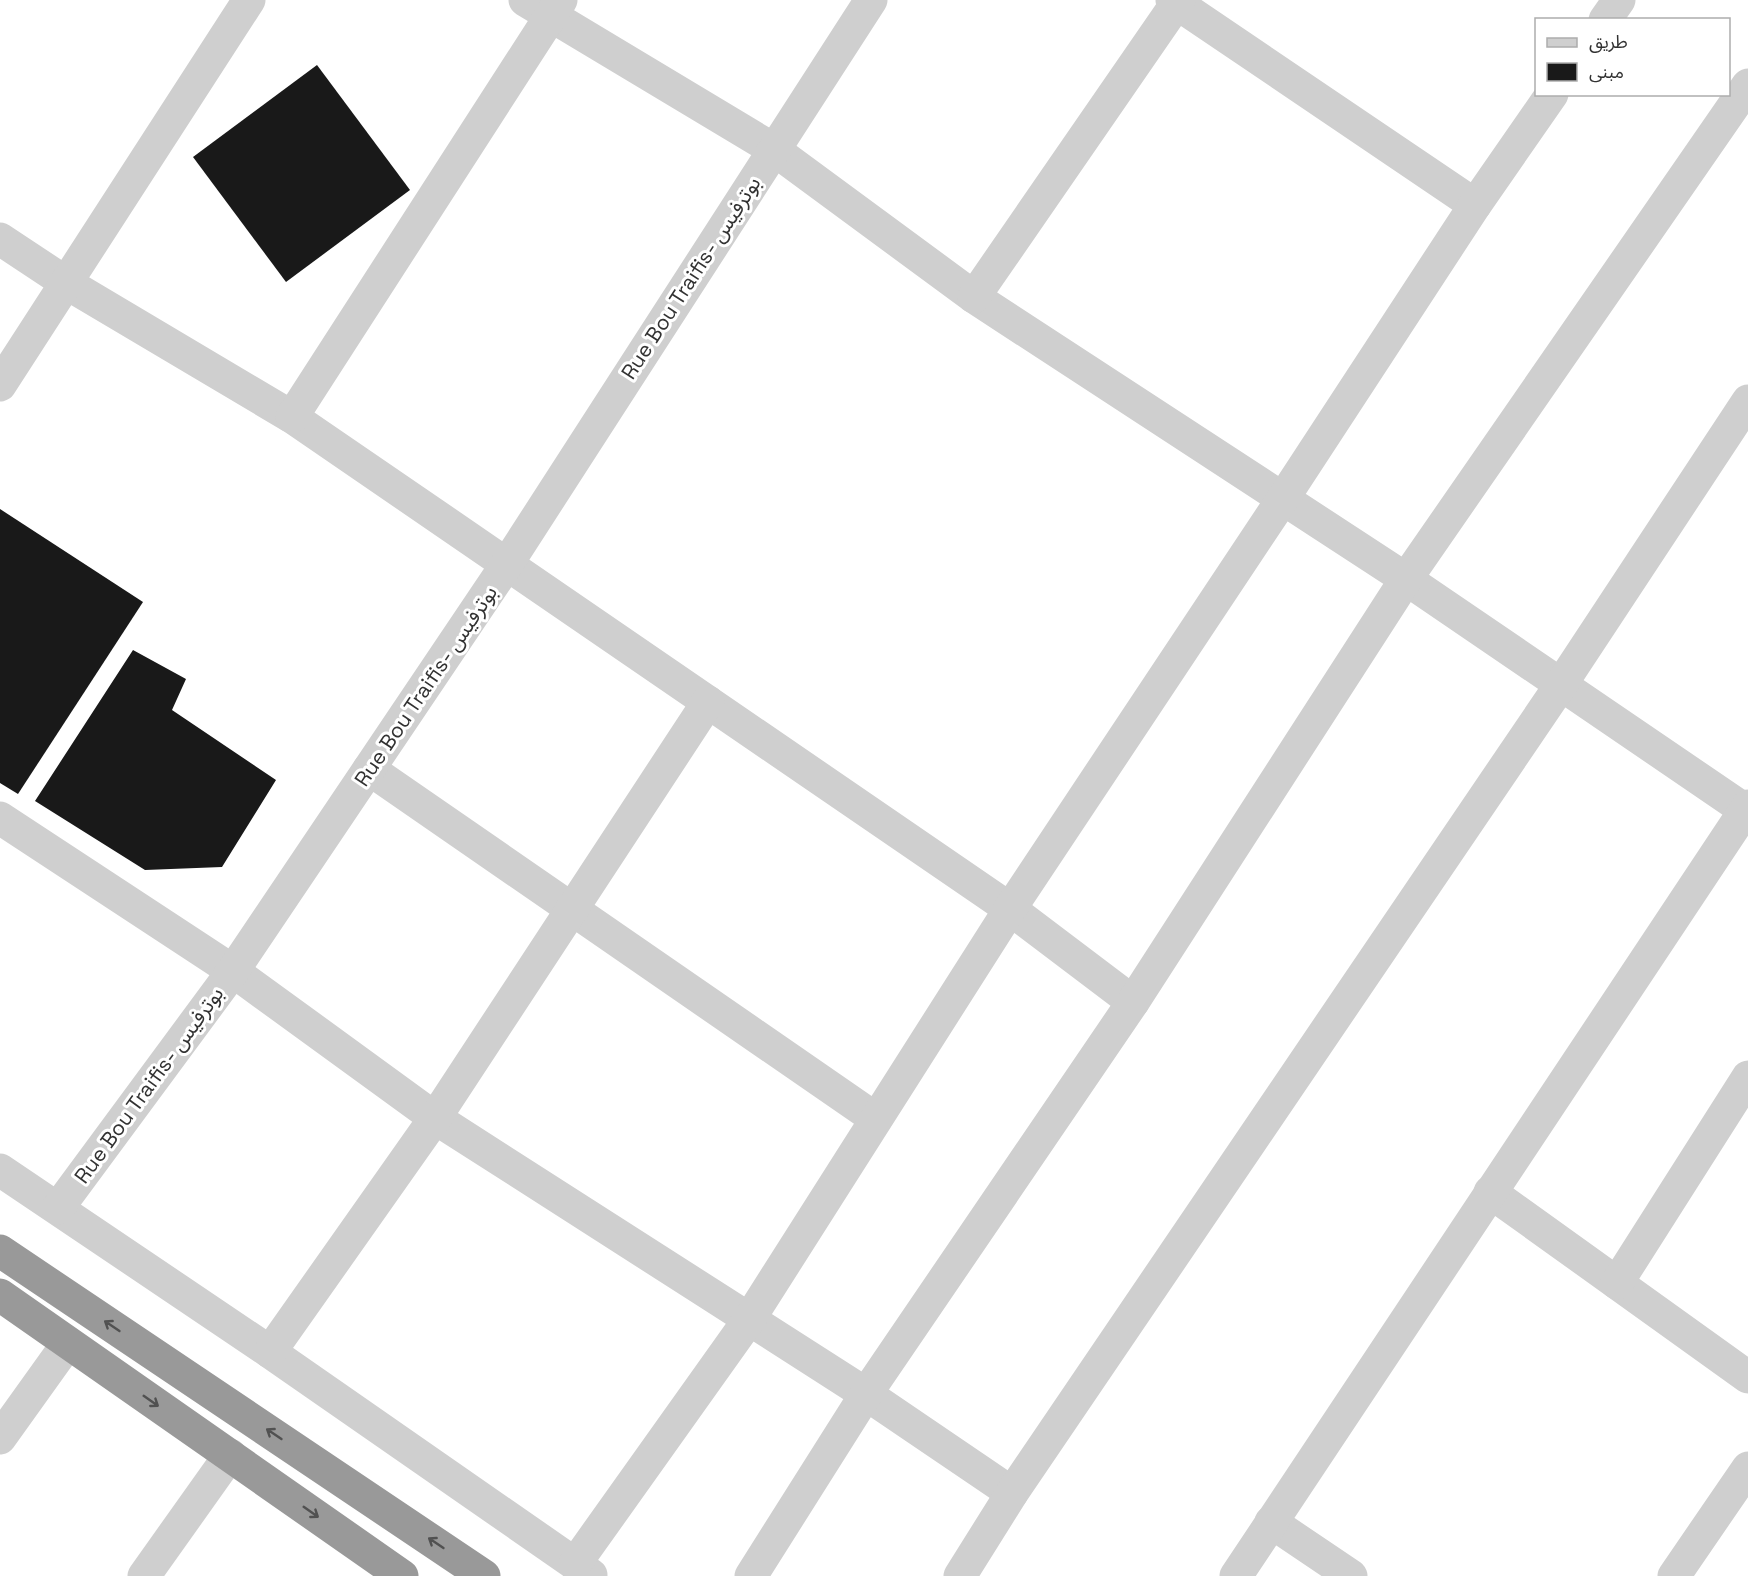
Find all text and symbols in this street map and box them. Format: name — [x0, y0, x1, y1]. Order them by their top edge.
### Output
legend — [1535, 18, 1730, 96]
text: طريق — [1589, 30, 1628, 53]
text: مبنى — [1589, 60, 1624, 83]
street label: Rue Bou Traifis- بوترفيس — [615, 171, 766, 384]
street label: Rue Bou Traifis- بوترفيس — [348, 580, 503, 791]
street label: Rue Bou Traifis- بوترفيس — [68, 981, 229, 1188]
one-way arrow — [104, 1319, 121, 1331]
one-way arrow — [143, 1395, 159, 1407]
one-way arrow — [266, 1428, 283, 1440]
one-way arrow — [302, 1506, 319, 1518]
one-way arrow — [428, 1537, 444, 1549]

